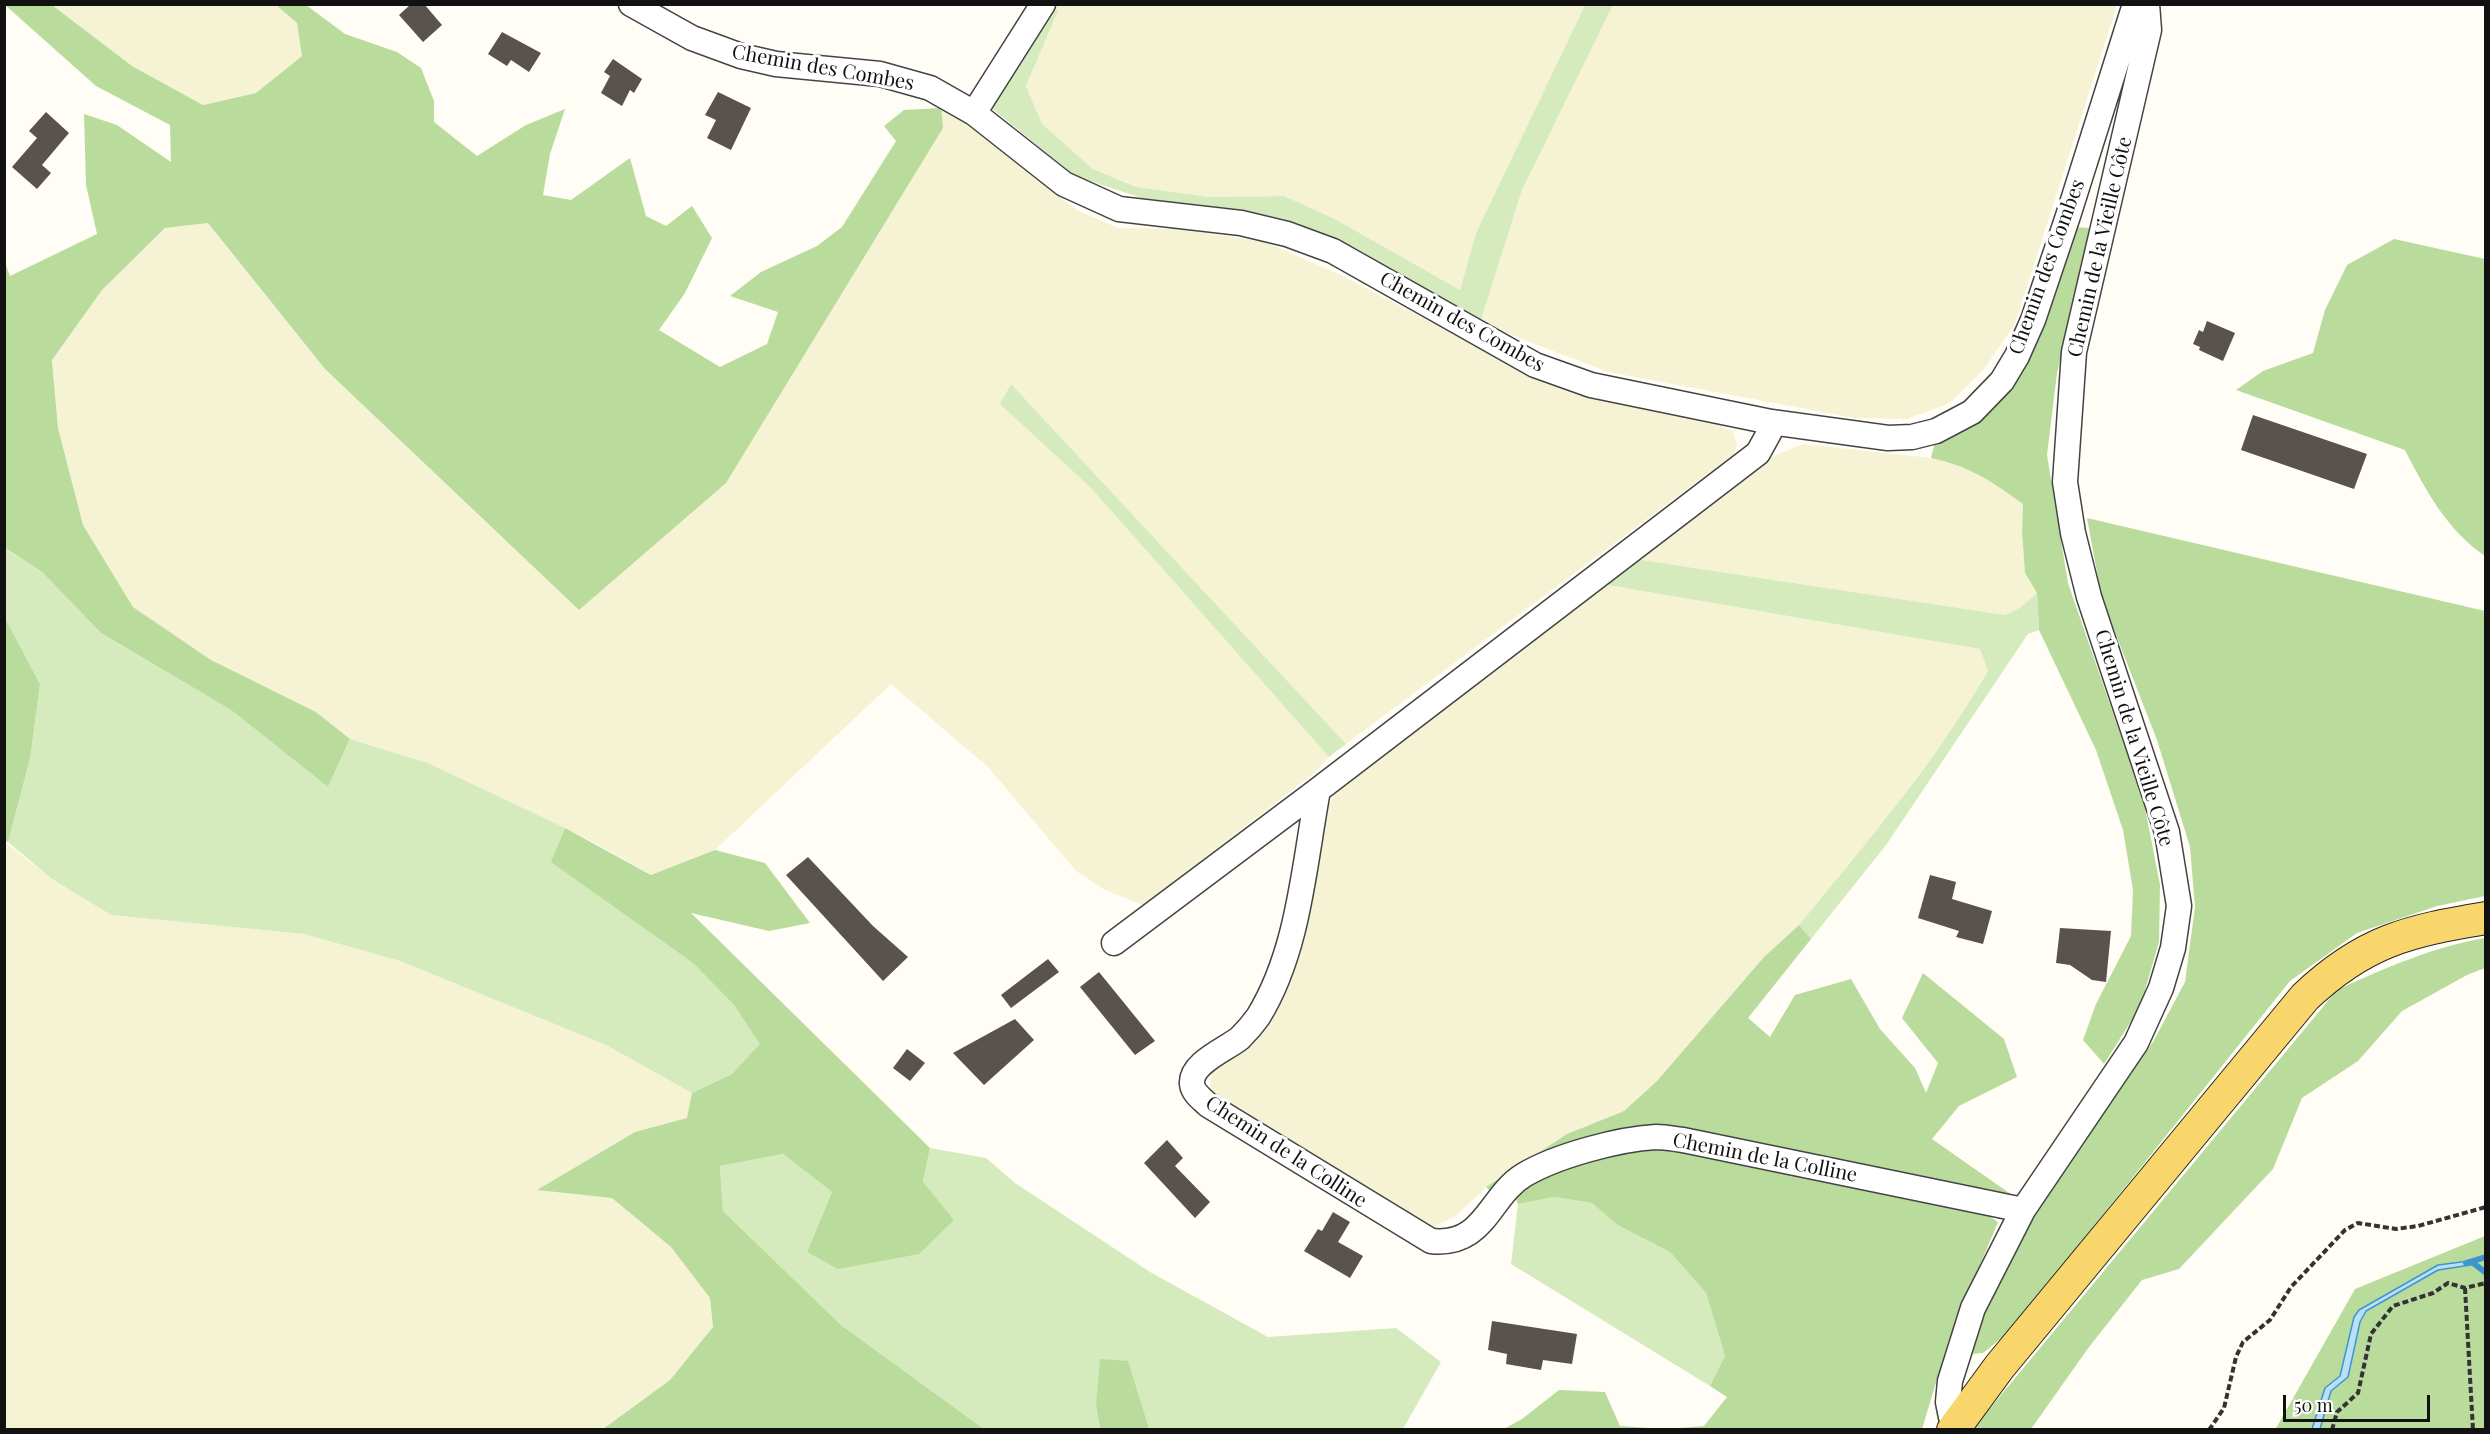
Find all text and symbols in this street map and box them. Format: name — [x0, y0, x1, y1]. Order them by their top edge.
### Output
street label: Chemin des Combes — [730, 40, 916, 96]
street label: Chemin de la Vieille Côte — [2063, 134, 2137, 360]
street label: Chemin des Combes — [2004, 176, 2090, 358]
street label: Chemin des Combes — [1375, 267, 1549, 377]
street label: Chemin de la Vieille Côte — [2090, 627, 2178, 849]
street label: Chemin de la Colline — [1201, 1091, 1371, 1213]
street label: Chemin de la Colline — [1671, 1128, 1859, 1188]
scale bar — [2286, 1383, 2433, 1421]
text: 50 m — [2294, 1393, 2333, 1417]

